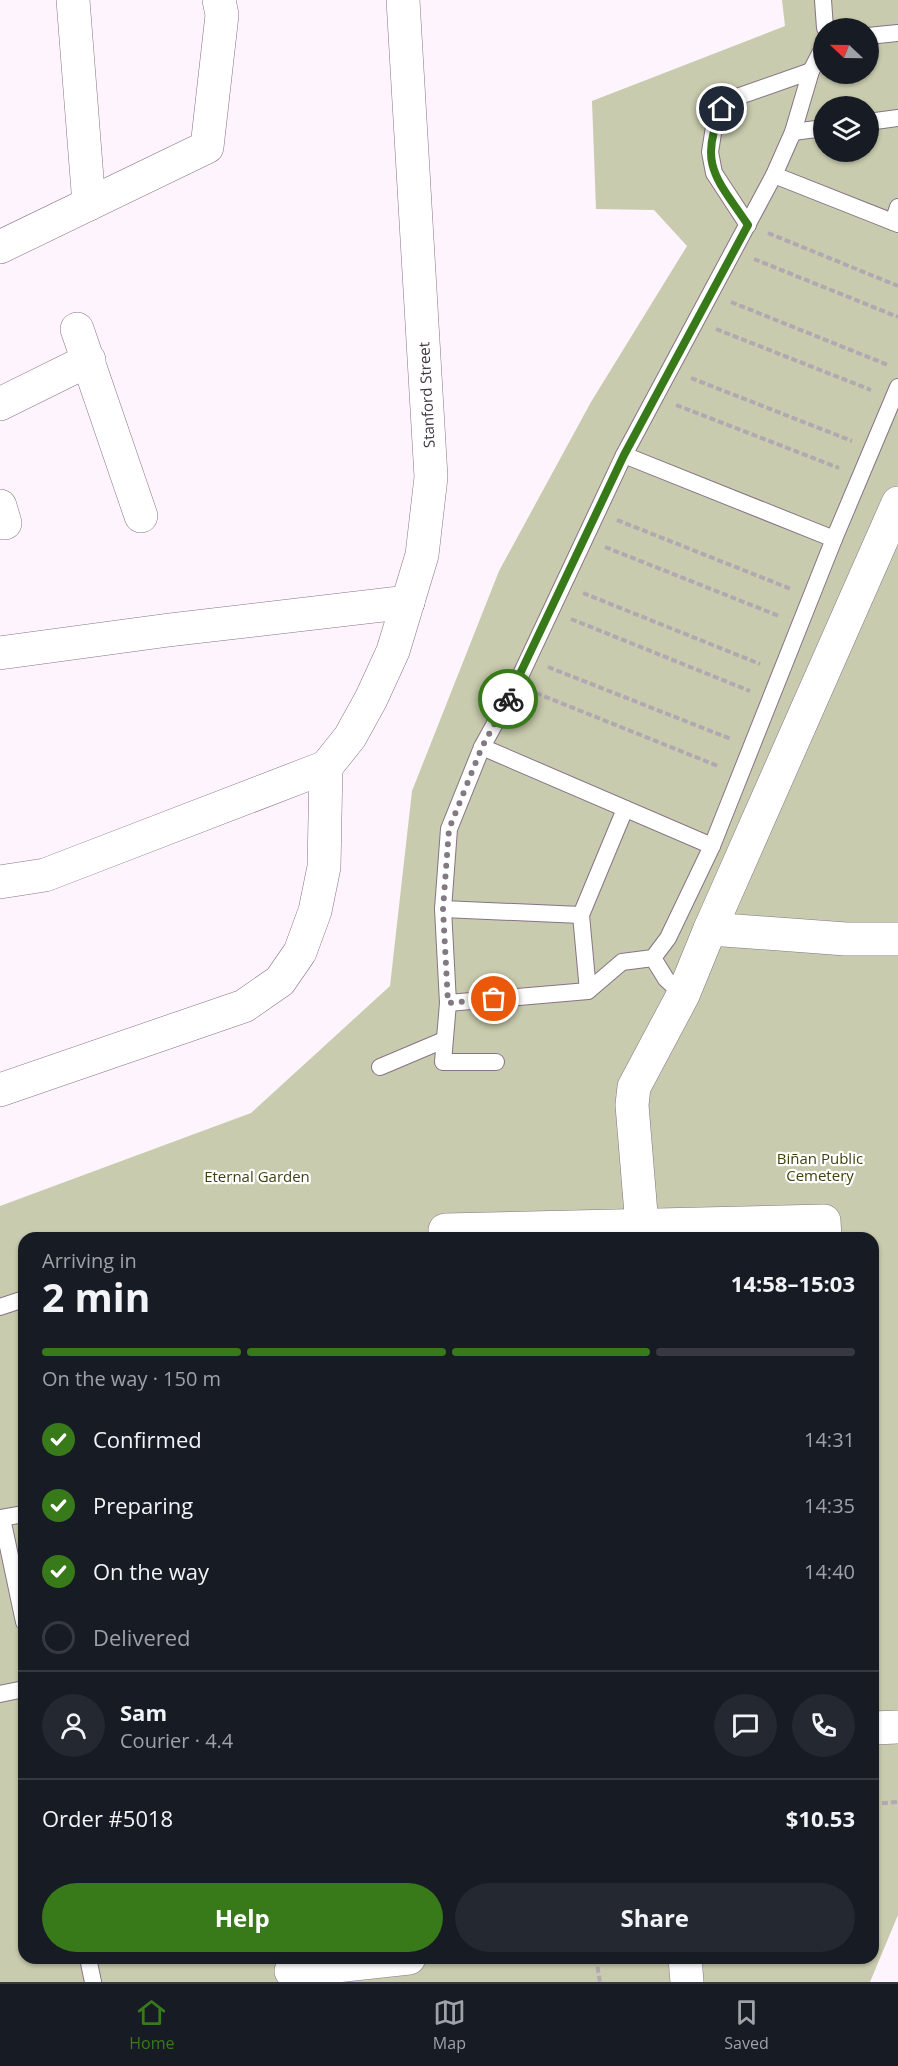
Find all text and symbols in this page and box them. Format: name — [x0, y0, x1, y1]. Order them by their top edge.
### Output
north arrow — [813, 18, 879, 84]
map controls — [813, 18, 879, 162]
pin — [696, 83, 747, 134]
icon: home — [705, 92, 738, 125]
button: layers — [813, 96, 879, 162]
street label: Stanford Street — [413, 341, 439, 449]
courier — [478, 669, 538, 729]
icon: bike — [492, 683, 525, 716]
pin — [468, 973, 519, 1024]
icon: bag — [477, 982, 510, 1015]
park label: Biñan Public Cemetery — [777, 1148, 863, 1185]
park label: Eternal Garden — [204, 1166, 310, 1186]
text: Arriving in — [42, 1247, 137, 1274]
text: 14:58–15:03 — [731, 1268, 855, 1298]
text: 2 min — [42, 1270, 150, 1323]
text: On the way · 150 m — [42, 1365, 221, 1392]
icon: check — [42, 1423, 75, 1456]
text: Confirmed — [93, 1424, 202, 1454]
text: 14:31 — [804, 1426, 855, 1453]
icon: check — [42, 1489, 75, 1522]
text: Preparing — [93, 1490, 193, 1520]
text: 14:35 — [804, 1492, 855, 1519]
icon: check — [42, 1555, 75, 1588]
text: On the way — [93, 1556, 209, 1586]
text: 14:40 — [804, 1558, 855, 1585]
text: Delivered — [93, 1622, 191, 1652]
button: person — [42, 1694, 105, 1757]
button: chat — [714, 1694, 777, 1757]
button: phone — [792, 1694, 855, 1757]
text: Sam — [120, 1697, 167, 1727]
text: Courier · 4.4 — [120, 1727, 233, 1754]
text: Order #5018 — [42, 1803, 173, 1833]
text: $10.53 — [786, 1803, 855, 1833]
button: Help — [42, 1883, 443, 1952]
button: Share — [455, 1883, 855, 1952]
tab: Home — [129, 1996, 174, 2054]
tab: Map — [433, 1996, 466, 2054]
tab: Saved — [724, 1996, 769, 2054]

